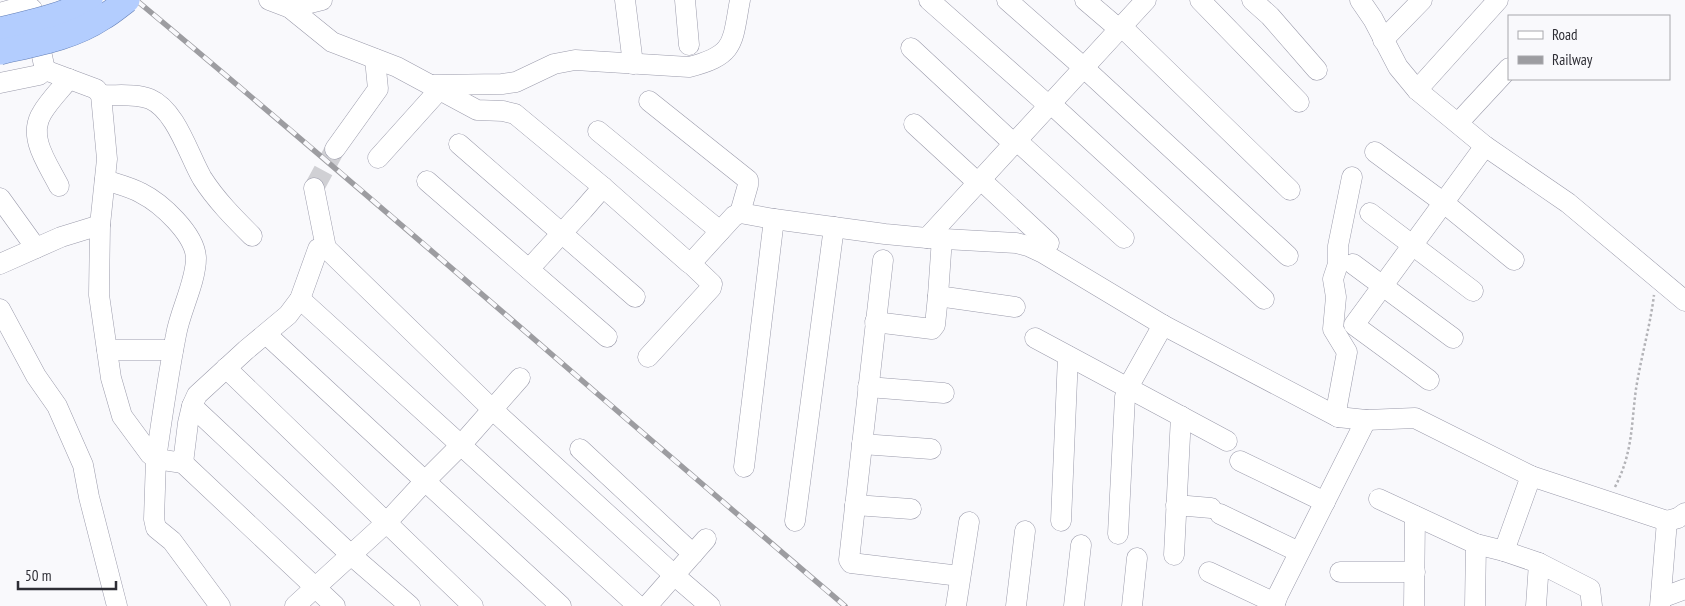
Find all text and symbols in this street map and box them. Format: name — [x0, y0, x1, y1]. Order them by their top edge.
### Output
legend — [1508, 15, 1670, 80]
text: Road — [1552, 25, 1578, 44]
text: Railway — [1552, 50, 1593, 69]
scale bar — [18, 558, 115, 590]
text: 50 m — [25, 566, 51, 585]

